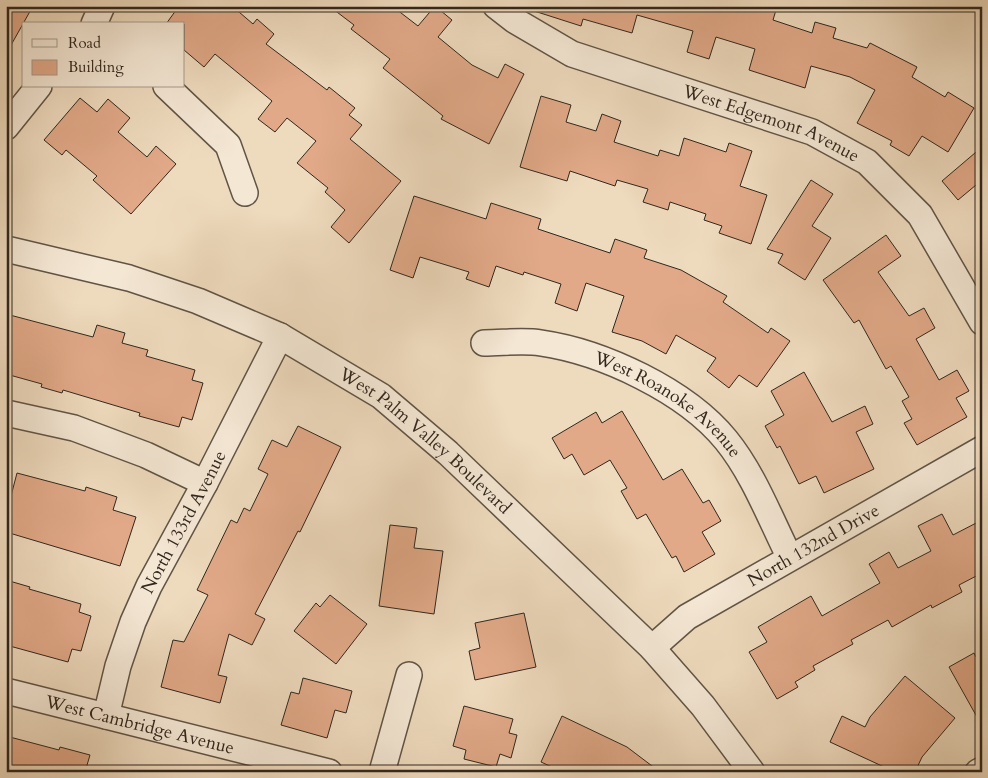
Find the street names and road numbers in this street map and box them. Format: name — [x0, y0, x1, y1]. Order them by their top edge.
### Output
street label: West Edgemont Avenue — [679, 78, 864, 168]
street label: West Roanoke Avenue — [590, 345, 748, 462]
street label: West Palm Valley Boulevard — [333, 361, 517, 520]
street label: North 133rd Avenue — [135, 446, 232, 598]
street label: North 132nd Drive — [743, 498, 884, 593]
street label: West Cambridge Avenue — [42, 689, 237, 760]

